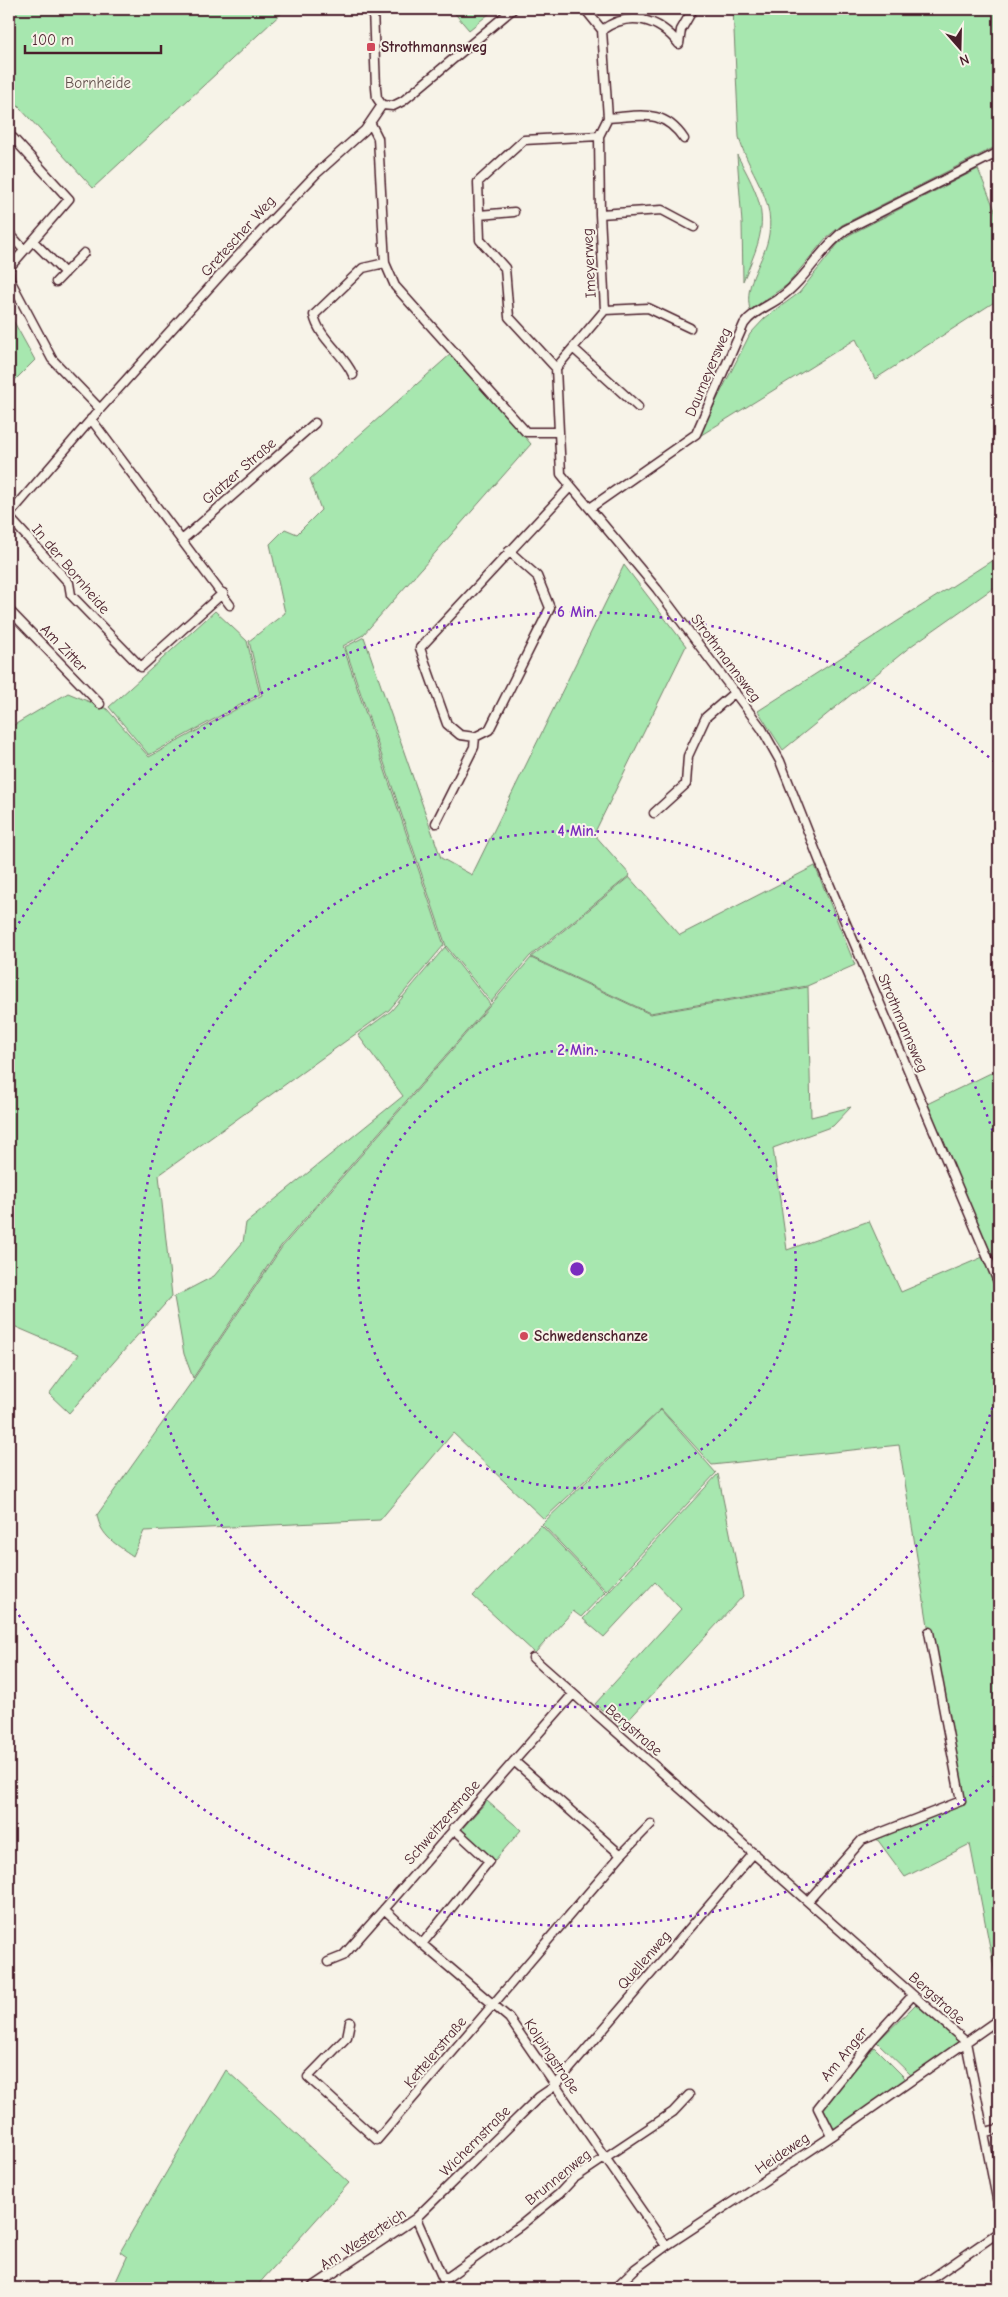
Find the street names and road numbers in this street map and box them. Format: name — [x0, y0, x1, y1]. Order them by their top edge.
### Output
street label: Gretescher Weg — [197, 192, 279, 280]
street label: Imeyerweg — [578, 228, 600, 298]
street label: Daumeyersweg — [681, 325, 735, 419]
street label: Glatzer Straße — [198, 434, 280, 508]
street label: In der Bornheide — [28, 520, 114, 618]
street label: Strothmannsweg — [687, 610, 765, 706]
street label: Am Zitter — [37, 620, 91, 676]
street label: Strothmannsweg — [874, 971, 932, 1075]
street label: Bergstraße — [602, 1700, 667, 1760]
street label: Schweitzerstraße — [400, 1776, 484, 1868]
street label: Quellenweg — [613, 1927, 675, 1993]
street label: Bergstraße — [905, 1968, 969, 2028]
street label: Kettelerstraße — [400, 2012, 470, 2091]
street label: Kolpingstraße — [520, 2015, 584, 2097]
street label: Am Anger — [817, 2023, 871, 2085]
street label: Wichernstraße — [436, 2101, 515, 2180]
street label: Heideweg — [752, 2128, 812, 2178]
street label: Brunnenweg — [521, 2145, 595, 2209]
street label: Am Westerteich — [316, 2204, 410, 2274]

